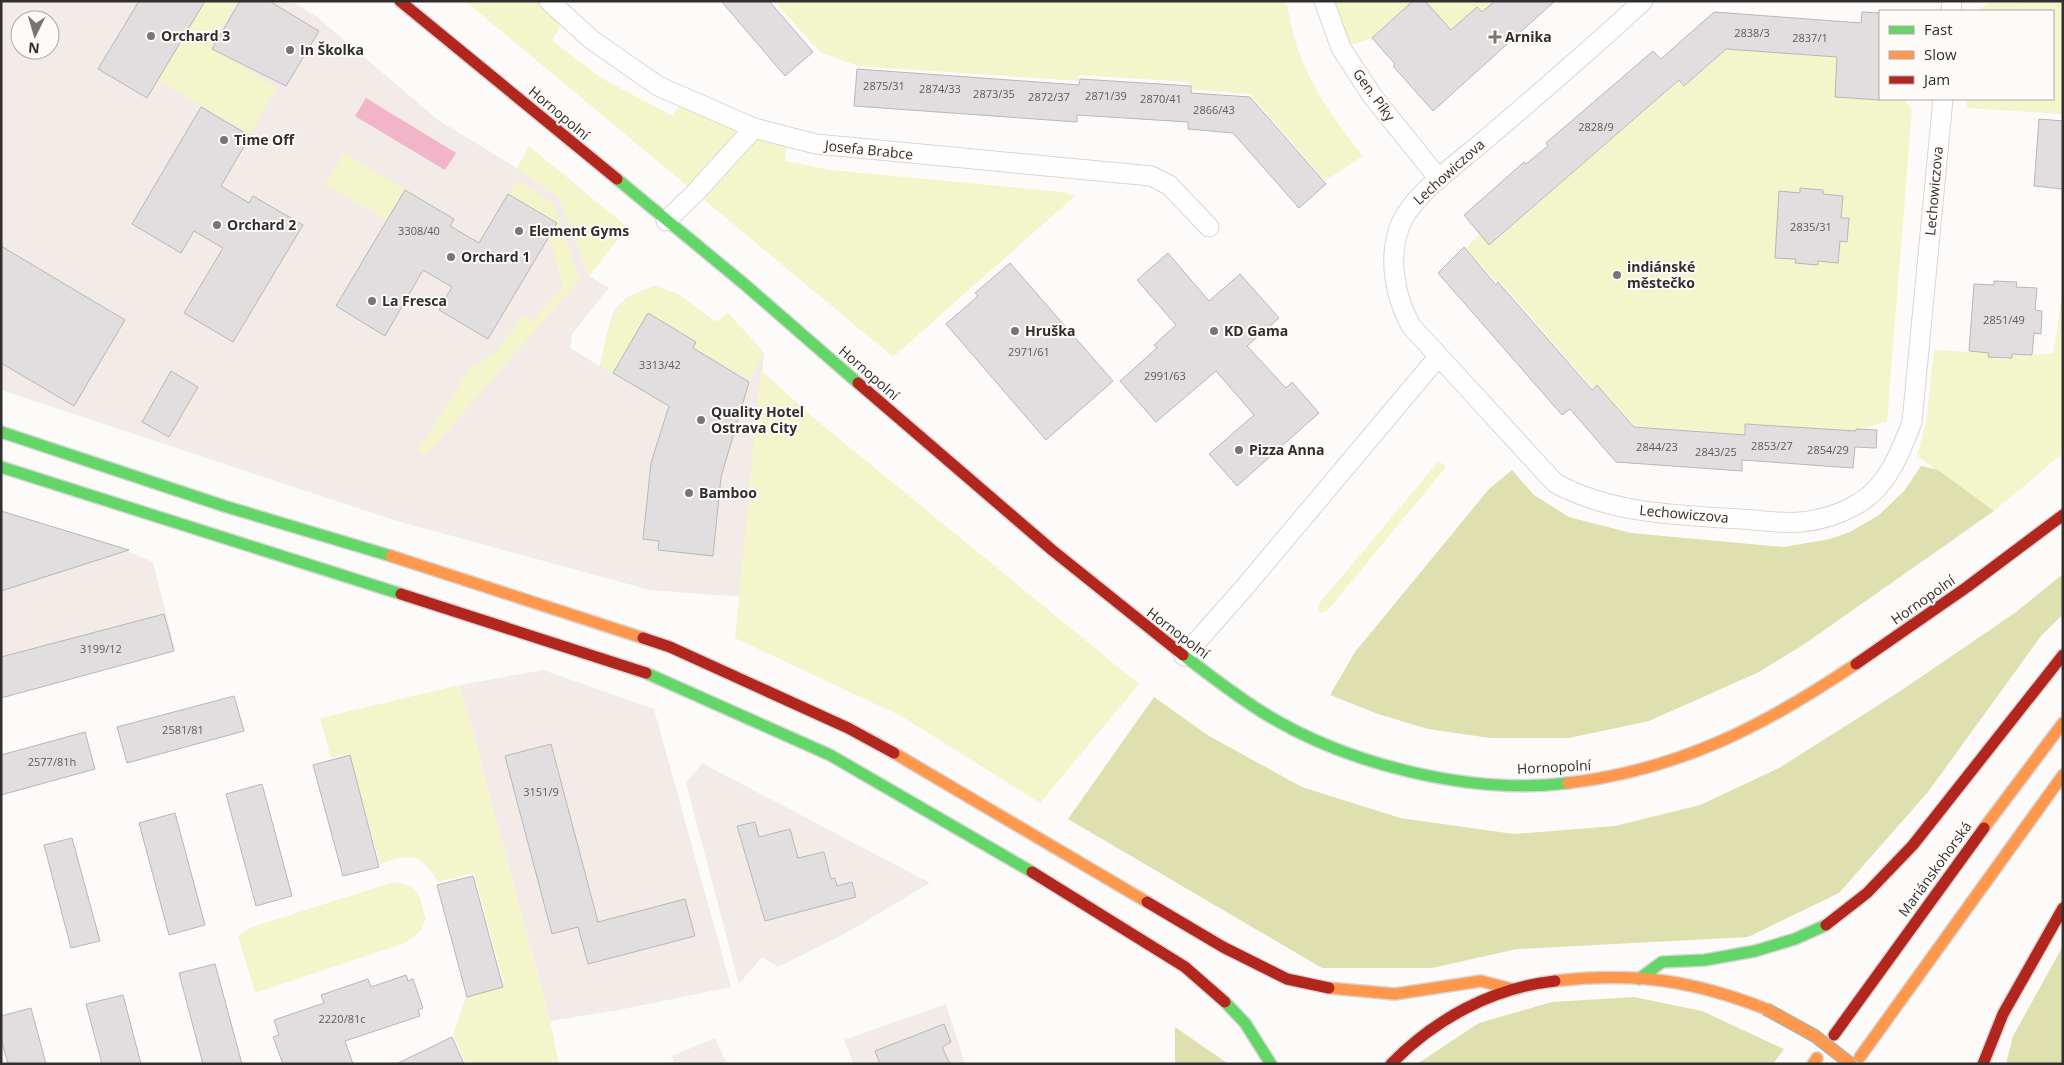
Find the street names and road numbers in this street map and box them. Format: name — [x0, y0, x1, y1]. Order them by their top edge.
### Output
street label: Gen. Píky — [1349, 65, 1400, 125]
street label: Hornopolní — [525, 82, 594, 144]
street label: Josefa Brabce — [822, 135, 914, 164]
street label: Lechowiczova — [1409, 135, 1488, 209]
street label: Lechowiczova — [1920, 145, 1947, 236]
street label: Hornopolní — [835, 341, 904, 404]
street label: Lechowiczova — [1639, 500, 1730, 527]
street label: Hornopolní — [1887, 570, 1959, 629]
street label: Hornopolní — [1143, 603, 1214, 663]
street label: Hornopolní — [1516, 755, 1592, 778]
street label: Mariánskohorská — [1894, 817, 1975, 920]

